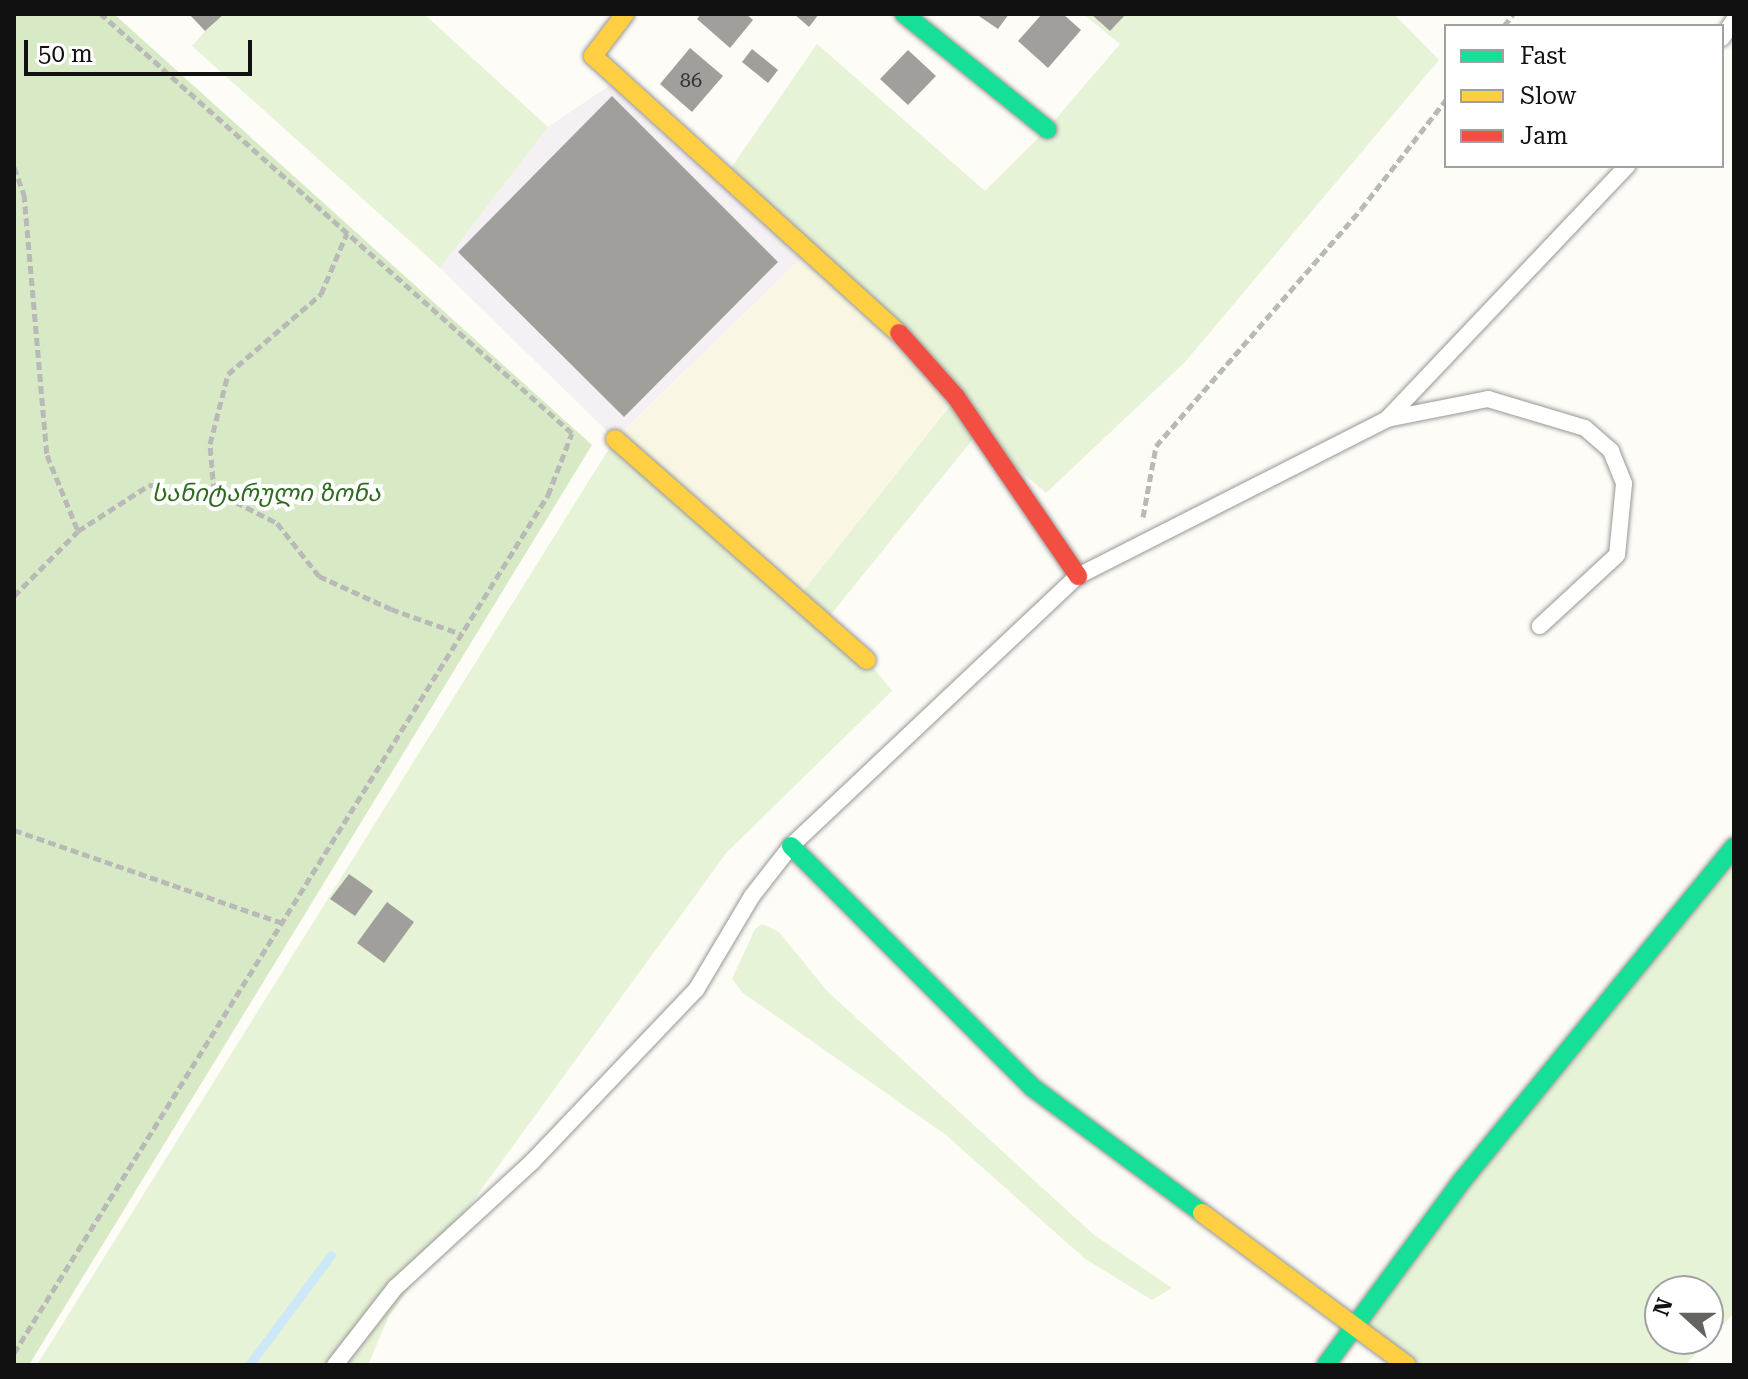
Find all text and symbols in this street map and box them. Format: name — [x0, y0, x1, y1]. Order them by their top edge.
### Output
scale bar — [28, 24, 256, 74]
legend — [1444, 24, 1724, 168]
text: 50 m — [38, 40, 93, 68]
text: Fast — [1520, 42, 1567, 70]
house number: 86 — [680, 68, 702, 92]
text: Slow — [1520, 82, 1576, 110]
text: Jam — [1520, 122, 1568, 150]
park label: სანიტარული ზონა — [152, 480, 380, 508]
north arrow — [1644, 1275, 1724, 1355]
text: N — [1648, 1295, 1678, 1319]

